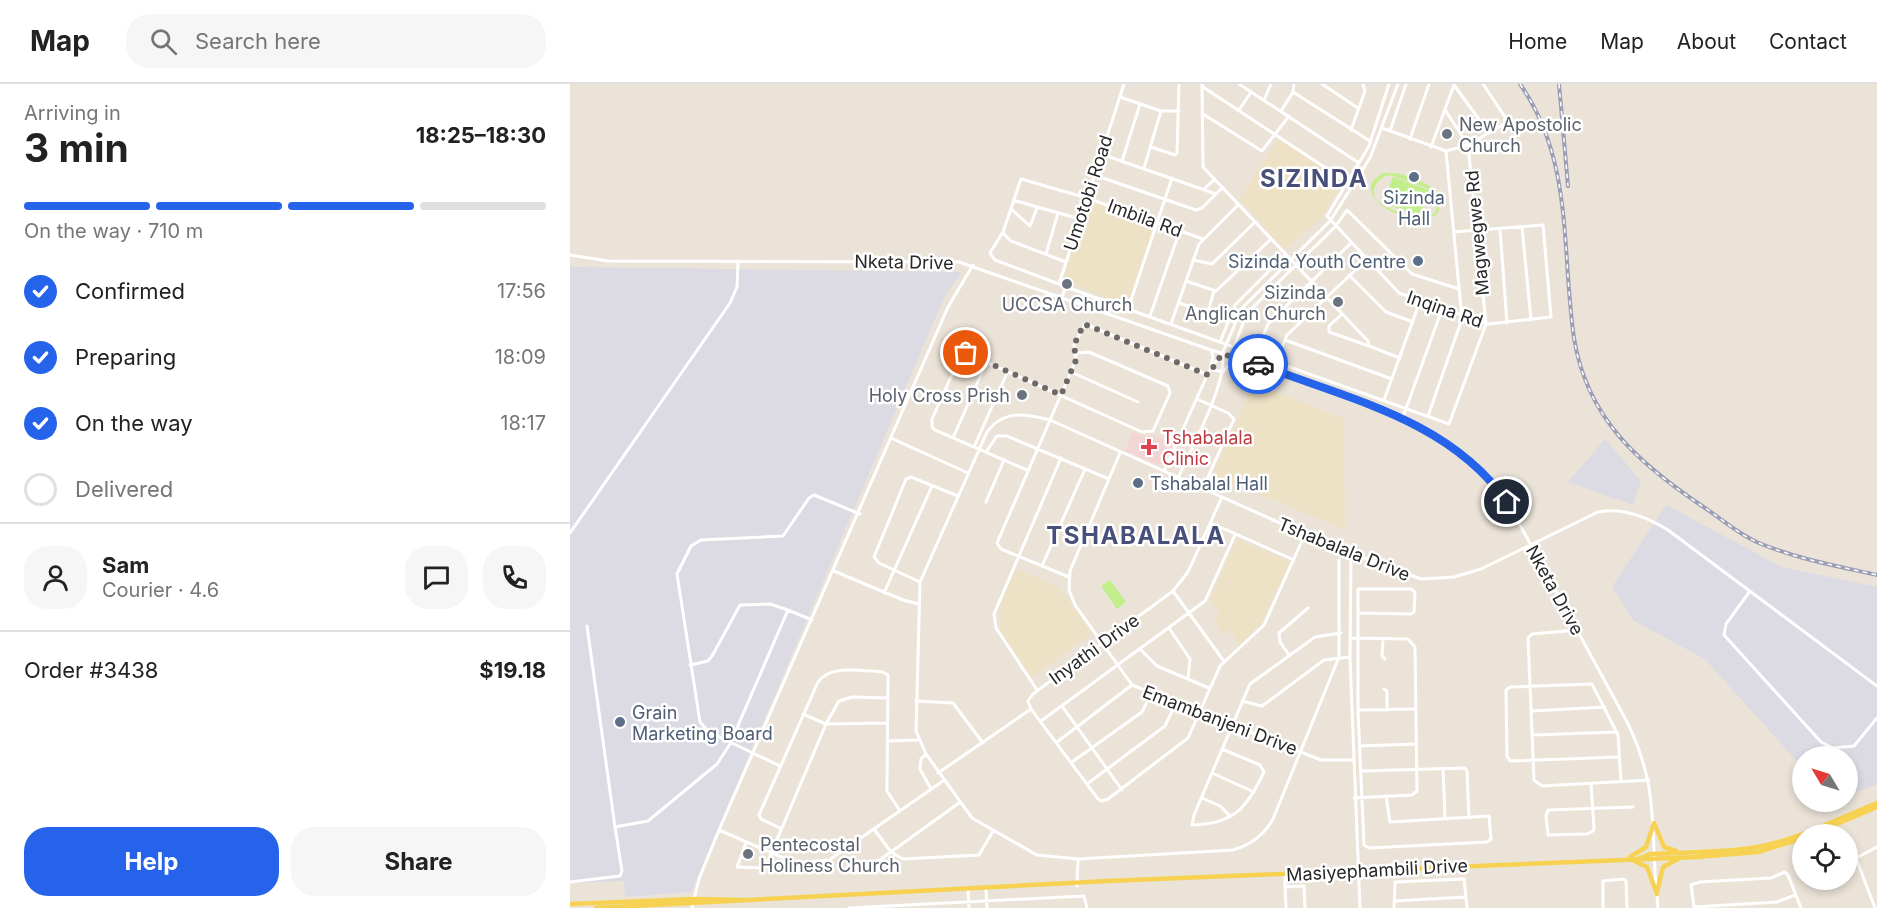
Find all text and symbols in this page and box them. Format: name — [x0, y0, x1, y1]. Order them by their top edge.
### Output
search box — [126, 14, 546, 68]
text: Map — [30, 24, 90, 58]
icon: search — [147, 25, 180, 58]
text: Search here — [195, 28, 321, 54]
text: Home — [1508, 29, 1567, 54]
text: Map — [1600, 29, 1644, 54]
text: About — [1677, 29, 1736, 54]
text: Contact — [1769, 29, 1847, 54]
text: Arriving in — [24, 101, 121, 125]
place label: New Apostolic Church — [1459, 114, 1582, 156]
text: 18:25–18:30 — [416, 122, 546, 148]
text: 3 min — [24, 124, 129, 171]
marker: New Apostolic Church — [1440, 127, 1454, 141]
street label: Umotobi Road — [1059, 133, 1117, 253]
district label: SIZINDA — [1260, 164, 1368, 193]
street label: Magwegwe Rd — [1461, 169, 1493, 297]
marker: Sizinda Hall — [1407, 170, 1421, 184]
place label: Sizinda Hall — [1383, 187, 1445, 229]
street label: Imbila Rd — [1105, 195, 1185, 241]
text: On the way · 710 m — [24, 219, 203, 243]
street label: Nketa Drive — [854, 251, 954, 273]
place label: Sizinda Youth Centre — [1228, 251, 1406, 272]
marker: Sizinda Youth Centre — [1411, 254, 1425, 268]
icon: check — [24, 275, 57, 308]
marker: UCCSA Church — [1060, 277, 1074, 291]
text: Confirmed — [75, 278, 185, 304]
text: 17:56 — [497, 279, 546, 303]
place label: Sizinda Anglican Church — [1185, 282, 1326, 324]
street label: Inqina Rd — [1404, 286, 1486, 332]
place label: UCCSA Church — [1002, 294, 1132, 315]
marker: Sizinda Anglican Church — [1331, 295, 1345, 309]
pin — [940, 327, 991, 378]
courier — [1228, 334, 1288, 394]
icon: bag — [949, 336, 982, 369]
icon: check — [24, 341, 57, 374]
text: Preparing — [75, 344, 176, 370]
text: 18:09 — [495, 345, 546, 369]
icon: car — [1242, 348, 1275, 381]
place label: Holy Cross Prish — [869, 385, 1010, 406]
marker: Holy Cross Prish — [1015, 388, 1029, 402]
icon: check — [24, 407, 57, 440]
text: On the way — [75, 410, 193, 436]
text: 18:17 — [500, 411, 546, 435]
place label: Tshabalala Clinic — [1162, 427, 1253, 469]
marker: Tshabalala Clinic — [1140, 438, 1158, 456]
place label: Tshabalal Hall — [1150, 473, 1268, 494]
text: Delivered — [75, 476, 173, 502]
marker: Tshabalal Hall — [1131, 476, 1145, 490]
pin — [1481, 476, 1532, 527]
icon: home — [1490, 485, 1523, 518]
street label: Tshabalala Drive — [1275, 513, 1413, 585]
district label: TSHABALALA — [1046, 521, 1226, 550]
street label: Nketa Drive — [1522, 541, 1588, 639]
button: person — [24, 546, 87, 609]
button: chat — [405, 546, 468, 609]
button: phone — [483, 546, 546, 609]
text: Sam — [102, 552, 149, 578]
text: Courier · 4.6 — [102, 578, 219, 602]
street label: Inyathi Drive — [1045, 609, 1143, 689]
text: Order #3438 — [24, 657, 158, 683]
text: $19.18 — [479, 657, 546, 683]
street label: Emambanjeni Drive — [1140, 681, 1300, 759]
place label: Grain Marketing Board — [632, 702, 773, 744]
marker: Grain Marketing Board — [613, 715, 627, 729]
north arrow — [1792, 746, 1858, 812]
map controls — [1792, 746, 1858, 890]
button: locate — [1792, 824, 1858, 890]
button: Help — [24, 827, 279, 896]
button: Share — [291, 827, 546, 896]
place label: Pentecostal Holiness Church — [760, 834, 900, 876]
marker: Pentecostal Holiness Church — [741, 847, 755, 861]
street label: Masiyephambili Drive — [1286, 855, 1468, 885]

